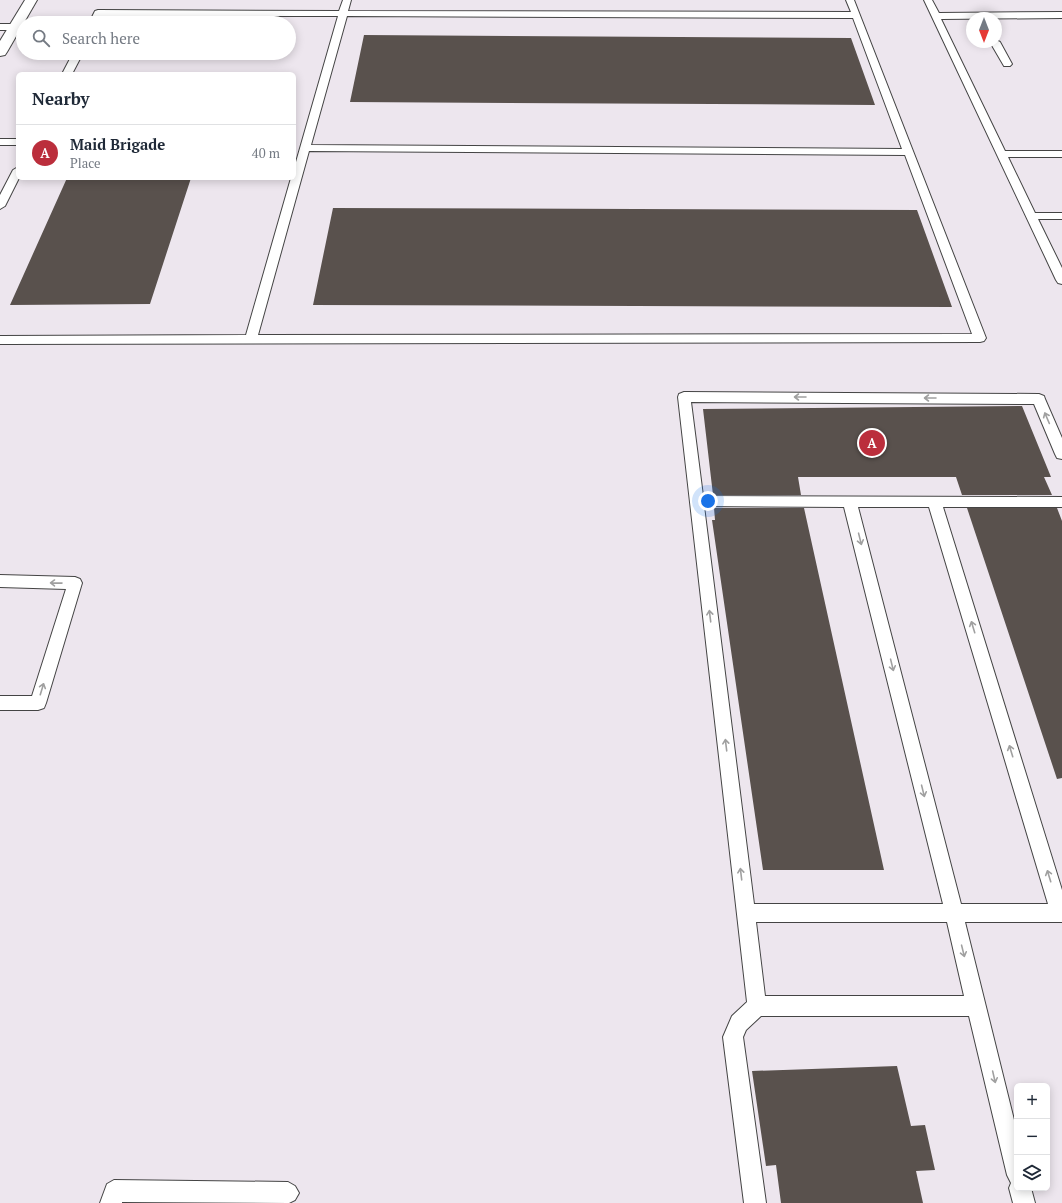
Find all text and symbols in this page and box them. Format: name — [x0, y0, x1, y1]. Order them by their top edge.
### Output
north arrow — [966, 12, 1002, 48]
search box — [16, 16, 296, 60]
icon: search — [30, 27, 52, 49]
text: Search here — [62, 28, 140, 48]
text: Nearby — [32, 87, 90, 110]
text: Maid Brigade — [70, 134, 165, 154]
text: A — [40, 144, 50, 162]
text: 40 m — [252, 144, 280, 162]
text: Place — [70, 154, 101, 172]
one-way arrow — [794, 393, 807, 401]
one-way arrow — [924, 394, 937, 402]
one-way arrow — [1043, 413, 1050, 425]
pin: A — [859, 428, 885, 458]
your location — [698, 491, 718, 511]
one-way arrow — [856, 532, 864, 545]
one-way arrow — [50, 579, 63, 587]
one-way arrow — [707, 610, 714, 623]
one-way arrow — [969, 621, 976, 634]
one-way arrow — [888, 658, 896, 671]
one-way arrow — [39, 683, 47, 695]
one-way arrow — [722, 739, 730, 752]
one-way arrow — [1007, 745, 1014, 758]
one-way arrow — [920, 784, 928, 797]
one-way arrow — [737, 868, 745, 881]
one-way arrow — [1045, 869, 1052, 882]
one-way arrow — [960, 944, 968, 957]
one-way arrow — [990, 1071, 998, 1084]
map controls — [1014, 1083, 1050, 1191]
button: + — [1014, 1083, 1050, 1119]
button: − — [1014, 1119, 1050, 1155]
button: layers — [1014, 1155, 1050, 1191]

